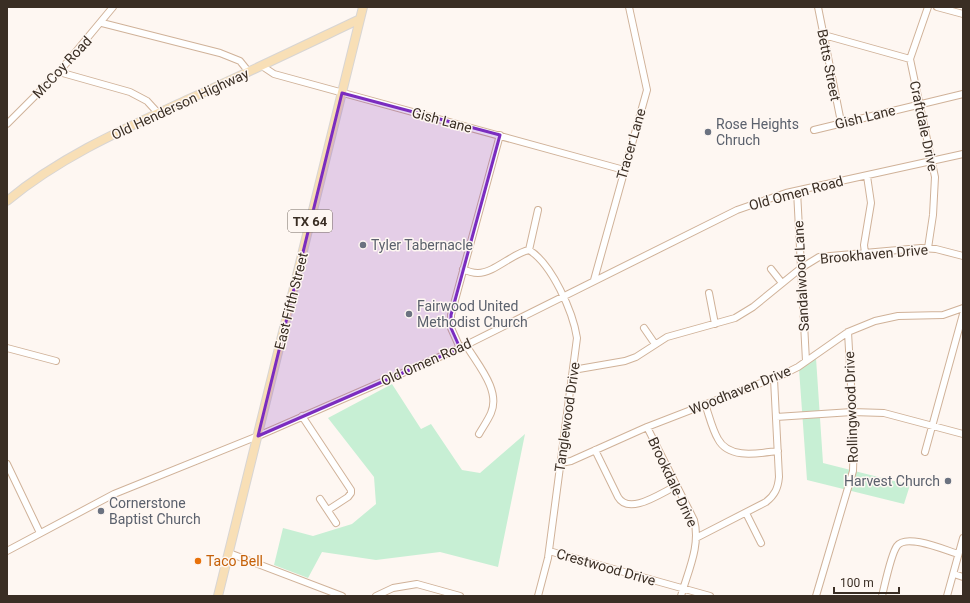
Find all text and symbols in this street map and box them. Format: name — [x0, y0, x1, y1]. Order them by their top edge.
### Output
street label: Betts Street — [814, 28, 844, 103]
street label: McCoy Road — [29, 33, 95, 101]
street label: Old Henderson Highway — [109, 65, 252, 143]
street label: Craftdale Drive — [907, 79, 941, 173]
street label: Gish Lane — [833, 102, 897, 132]
street label: Gish Lane — [410, 104, 474, 136]
street label: Tracer Lane — [613, 107, 649, 181]
place label: Rose Heights Chruch — [716, 116, 799, 148]
marker: Rose Heights Chruch — [703, 127, 713, 137]
street label: Old Omen Road — [747, 173, 845, 213]
road number: TX 64 — [288, 210, 332, 232]
street label: Sandalwood Lane — [790, 220, 812, 332]
place label: Tyler Tabernacle — [371, 237, 473, 253]
marker: Tyler Tabernacle — [358, 240, 368, 250]
street label: Brookhaven Drive — [819, 241, 929, 267]
street label: East Fifth Street — [271, 250, 311, 351]
place label: Fairwood United Methodist Church — [417, 298, 528, 330]
marker: Fairwood United Methodist Church — [404, 309, 414, 319]
street label: Old Omen Road — [378, 335, 474, 389]
street label: Rollingwood Drive — [841, 351, 861, 463]
street label: Tanglewood Drive — [551, 361, 583, 473]
street label: Woodhaven Drive — [687, 362, 793, 418]
street label: Brookdale Drive — [645, 434, 701, 530]
place label: Harvest Church — [844, 473, 940, 489]
marker: Harvest Church — [943, 476, 953, 486]
place label: Cornerstone Baptist Church — [109, 495, 201, 527]
marker: Cornerstone Baptist Church — [96, 506, 106, 516]
street label: Crestwood Drive — [555, 545, 657, 589]
place label: Taco Bell — [206, 553, 263, 569]
marker: Taco Bell — [193, 556, 203, 566]
scale bar — [834, 569, 899, 595]
text: 100 m — [840, 576, 874, 590]

